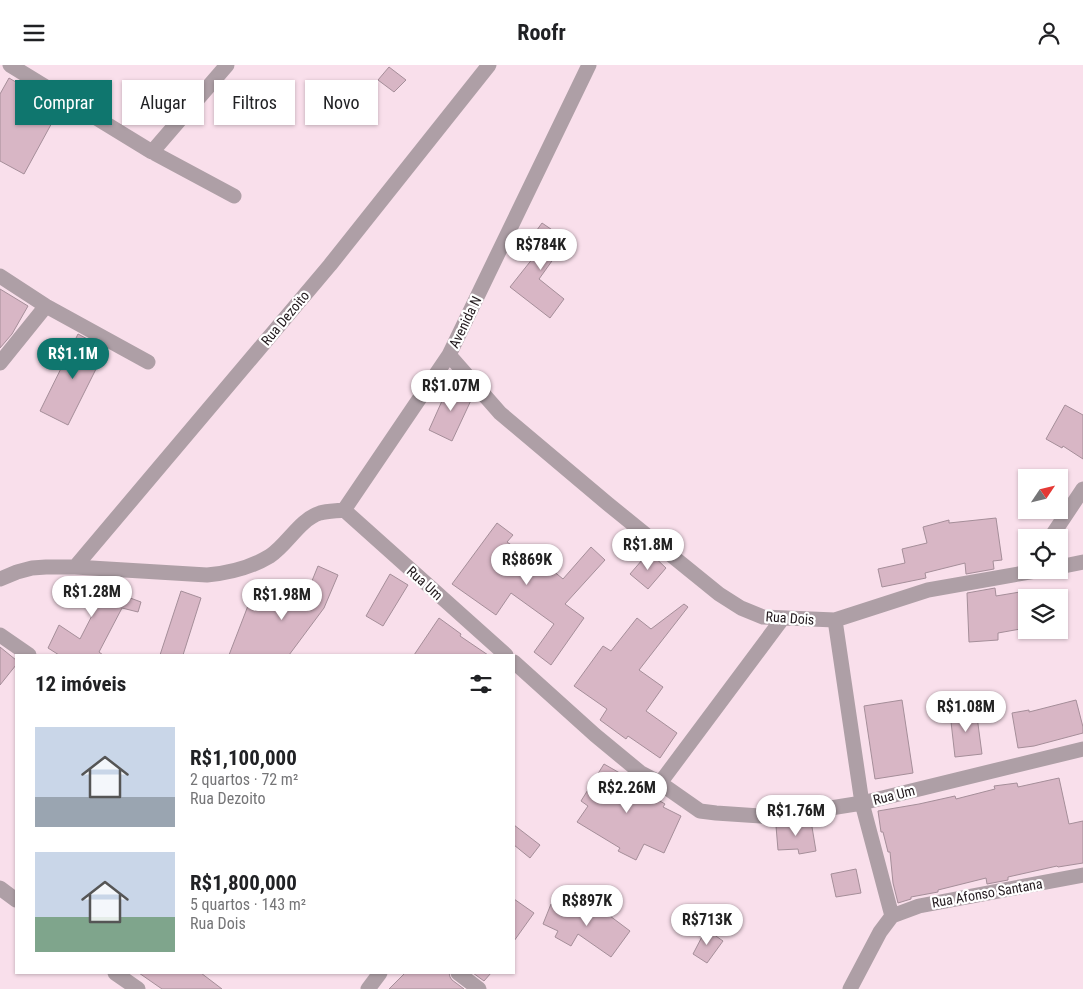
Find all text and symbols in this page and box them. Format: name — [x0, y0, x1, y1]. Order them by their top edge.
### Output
icon: menu — [20, 19, 48, 47]
icon: person — [1035, 19, 1063, 47]
text: Roofr — [517, 20, 566, 45]
chip: Comprar — [15, 80, 112, 125]
chip: Alugar — [122, 80, 204, 125]
chip: Filtros — [214, 80, 295, 125]
chip: Novo — [305, 80, 378, 125]
pin: R$784K — [500, 229, 582, 271]
text: R$784K — [516, 235, 566, 254]
street label: Rua Dezoito — [258, 288, 312, 348]
street label: Avenida N — [446, 293, 484, 351]
pin: R$1.1M — [32, 337, 114, 380]
text: R$1.1M — [48, 344, 98, 363]
pin: R$1.07M — [405, 369, 497, 412]
text: R$1.07M — [422, 376, 480, 395]
north arrow — [1018, 469, 1068, 519]
map controls — [1018, 469, 1068, 639]
pin: R$1.8M — [607, 529, 689, 571]
button: locate — [1018, 529, 1068, 579]
text: R$1.8M — [623, 535, 673, 554]
pin: R$869K — [486, 543, 568, 586]
text: R$869K — [502, 550, 552, 569]
street label: Rua Um — [404, 563, 446, 603]
pin: R$1.28M — [46, 575, 138, 618]
pin: R$1.98M — [236, 579, 328, 621]
text: R$1.28M — [63, 582, 121, 601]
text: R$1.98M — [253, 585, 311, 604]
button: layers — [1018, 589, 1068, 639]
street label: Rua Dois — [765, 608, 815, 628]
icon: filters — [467, 670, 495, 698]
text: 12 imóveis — [35, 672, 126, 696]
pin: R$1.08M — [920, 691, 1012, 733]
text: R$1.08M — [937, 697, 995, 716]
text: R$1,100,000 — [190, 746, 297, 770]
icon: home — [75, 747, 135, 807]
text: 2 quartos · 72 m² — [190, 770, 298, 789]
pin: R$2.26M — [581, 771, 673, 814]
text: R$2.26M — [598, 778, 656, 797]
street label: Rua Um — [871, 782, 917, 808]
text: Rua Dezoito — [190, 789, 265, 808]
pin: R$1.76M — [750, 795, 842, 837]
text: R$1.76M — [767, 801, 825, 820]
text: R$1,800,000 — [190, 871, 297, 895]
icon: home — [75, 872, 135, 932]
street label: Rua Afonso Santana — [930, 875, 1044, 911]
pin: R$897K — [546, 885, 628, 927]
text: R$897K — [562, 891, 612, 910]
text: 5 quartos · 143 m² — [190, 895, 306, 914]
pin: R$713K — [666, 903, 748, 946]
text: R$713K — [682, 910, 732, 929]
text: Rua Dois — [190, 914, 246, 933]

